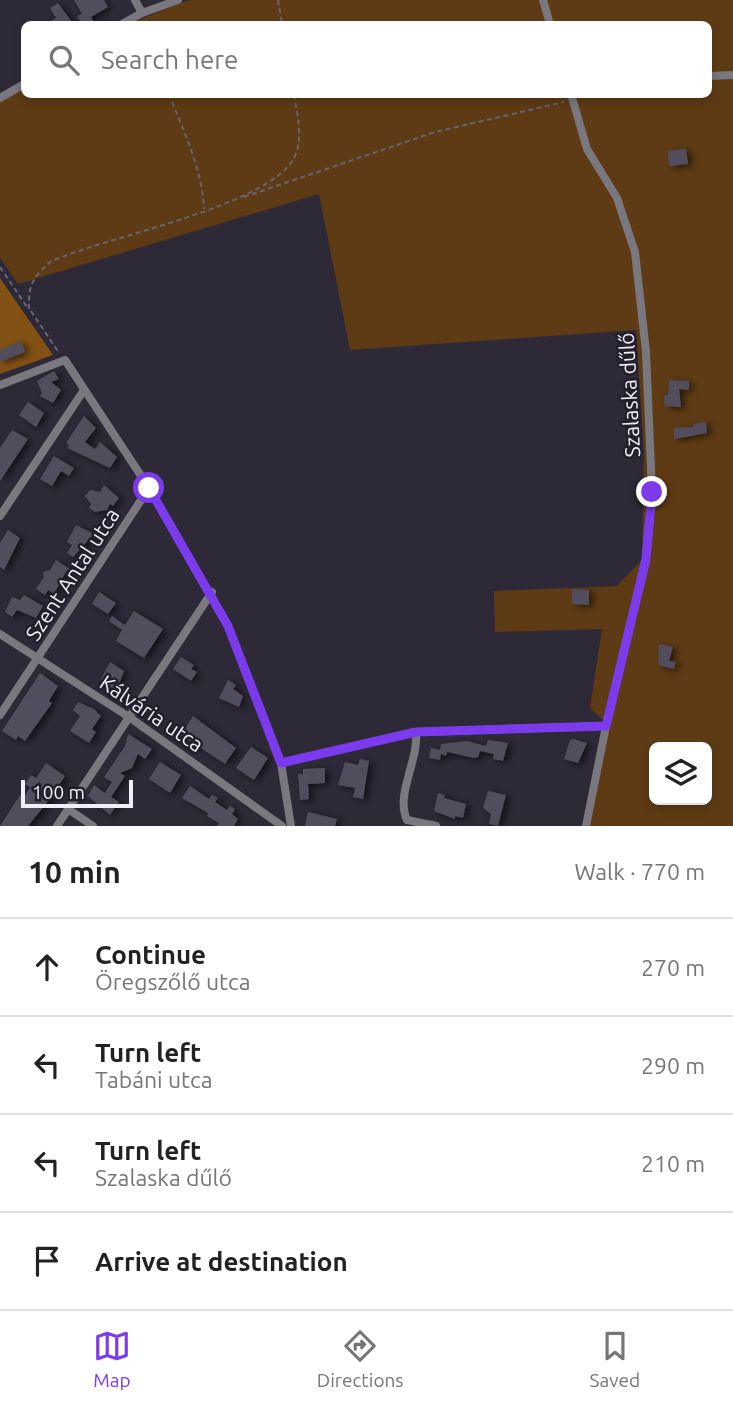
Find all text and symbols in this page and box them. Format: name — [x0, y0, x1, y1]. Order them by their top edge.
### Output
search box — [21, 21, 712, 98]
icon: search — [45, 41, 83, 79]
text: Search here — [101, 45, 238, 74]
street label: Szalaska dűlő — [614, 332, 644, 458]
route start — [133, 472, 164, 503]
route end — [636, 476, 667, 507]
street label: Szent Antal utca — [20, 503, 124, 645]
street label: Kálvária utca — [96, 670, 208, 756]
map controls — [649, 742, 712, 805]
button: layers — [649, 742, 712, 805]
scale bar — [21, 777, 133, 809]
text: 100 m — [32, 781, 85, 803]
text: 10 min — [28, 855, 121, 889]
text: Walk · 770 m — [574, 859, 705, 884]
text: Continue — [95, 940, 206, 969]
icon: ahead — [28, 948, 66, 986]
text: 270 m — [641, 955, 705, 980]
text: Öregszőlő utca — [95, 969, 251, 994]
text: Turn left — [95, 1038, 201, 1067]
icon: left — [28, 1046, 66, 1084]
text: 290 m — [641, 1053, 705, 1078]
text: Tabáni utca — [95, 1067, 213, 1092]
text: Turn left — [95, 1136, 201, 1165]
icon: left — [28, 1144, 66, 1182]
text: 210 m — [641, 1151, 705, 1176]
text: Szalaska dűlő — [95, 1165, 232, 1190]
icon: arrive — [28, 1242, 66, 1280]
text: Arrive at destination — [95, 1247, 348, 1276]
tab: Map — [93, 1327, 131, 1391]
tab: Directions — [317, 1327, 404, 1391]
tab: Saved — [589, 1327, 640, 1391]

